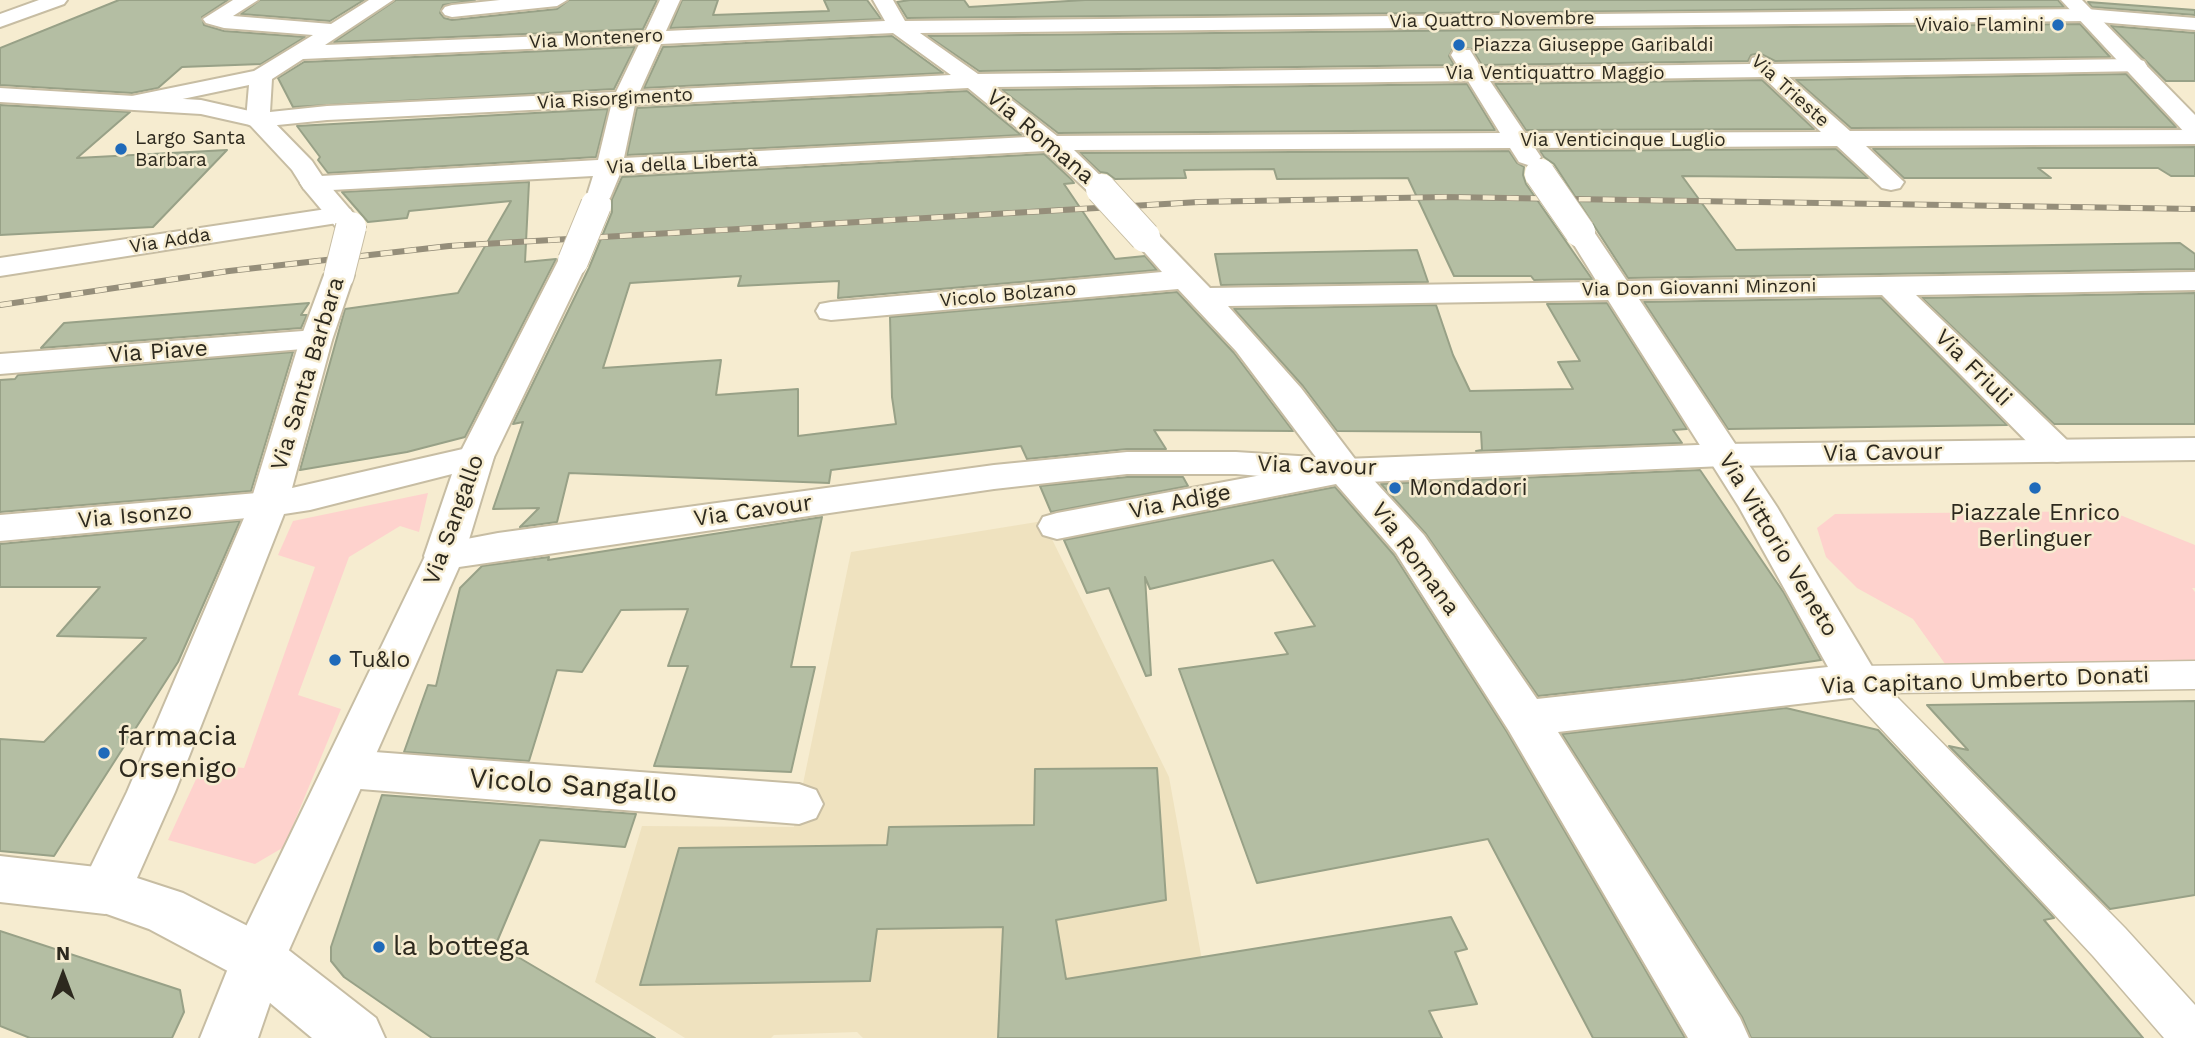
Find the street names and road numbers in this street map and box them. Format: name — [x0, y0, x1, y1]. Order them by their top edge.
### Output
street label: Via Quattro Novembre — [1389, 7, 1595, 33]
street label: Via Montenero — [528, 24, 664, 54]
street label: Via Trieste — [1746, 50, 1834, 132]
street label: Via Ventiquattro Maggio — [1445, 62, 1665, 84]
street label: Via Risorgimento — [536, 84, 694, 114]
street label: Via Romana — [980, 84, 1100, 190]
street label: Via Venticinque Luglio — [1520, 129, 1726, 151]
street label: Via della Libertà — [606, 149, 758, 179]
street label: Via Adda — [128, 223, 212, 259]
street label: Via Santa Barbara — [265, 274, 351, 474]
street label: Via Don Giovanni Minzoni — [1581, 275, 1817, 301]
street label: Vicolo Bolzano — [939, 278, 1077, 312]
street label: Via Friuli — [1929, 324, 2017, 412]
street label: Via Piave — [107, 335, 209, 369]
street label: Via Cavour — [1823, 438, 1943, 468]
street label: Via Vittorio Veneto — [1712, 448, 1844, 642]
street label: Via Cavour — [1257, 450, 1377, 482]
street label: Via Sangallo — [418, 451, 490, 589]
street label: Via Adige — [1127, 479, 1233, 525]
street label: Via Cavour — [692, 489, 814, 533]
street label: Via Isonzo — [77, 497, 193, 535]
street label: Via Romana — [1365, 497, 1465, 621]
street label: Via Capitano Umberto Donati — [1820, 661, 2150, 701]
street label: Vicolo Sangallo — [468, 762, 678, 810]

